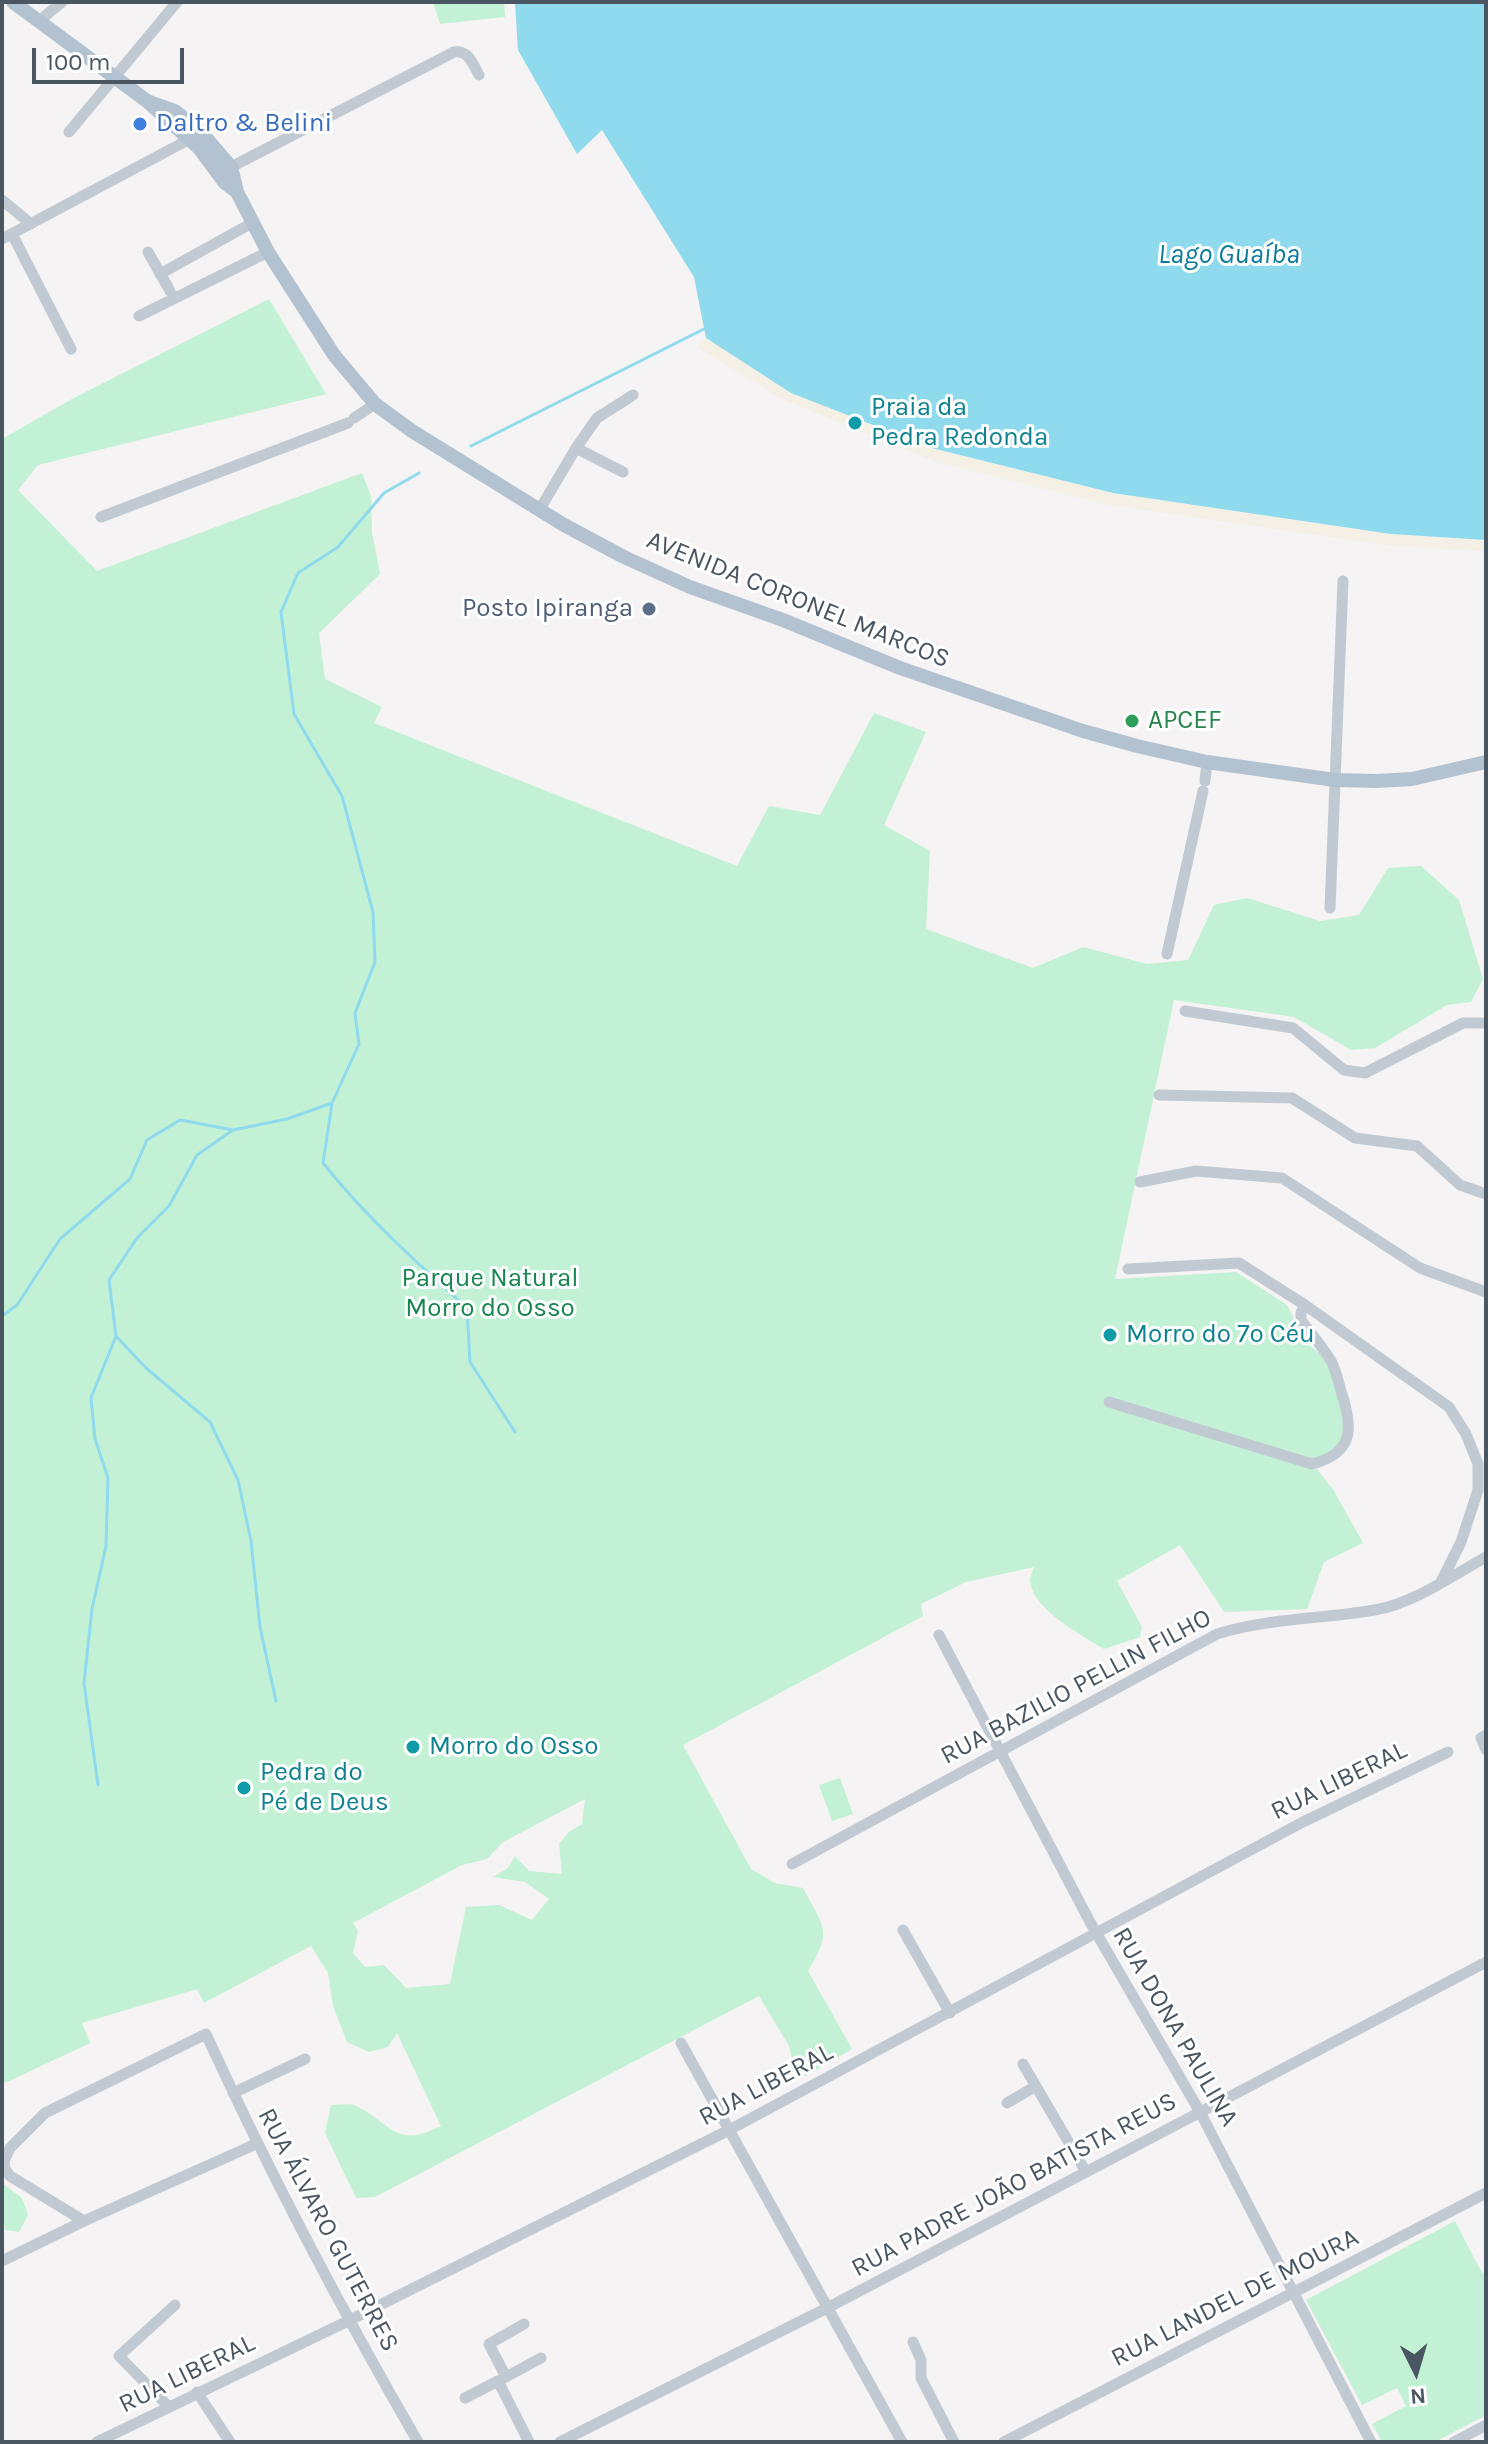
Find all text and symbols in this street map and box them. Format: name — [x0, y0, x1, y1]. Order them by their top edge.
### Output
scale bar — [36, 32, 188, 82]
text: 100 m — [46, 48, 111, 76]
place label: Daltro & Belini — [156, 108, 332, 140]
marker: Daltro & Belini — [131, 115, 149, 133]
water label: Lago Guaíba — [1158, 238, 1300, 272]
place label: Praia da Pedra Redonda — [871, 392, 1048, 454]
marker: Praia da Pedra Redonda — [846, 414, 864, 432]
street label: AVENIDA CORONEL MARCOS — [642, 525, 954, 675]
place label: Posto Ipiranga — [462, 593, 633, 625]
marker: Posto Ipiranga — [640, 600, 658, 618]
place label: APCEF — [1148, 705, 1222, 737]
marker: APCEF — [1123, 712, 1141, 730]
park label: Parque Natural Morro do Osso — [401, 1263, 579, 1324]
place label: Morro do 7º Céu — [1126, 1319, 1315, 1351]
marker: Morro do 7º Céu — [1101, 1326, 1119, 1344]
street label: RUA BAZILIO PELLIN FILHO — [935, 1602, 1217, 1772]
place label: Morro do Osso — [429, 1731, 599, 1763]
street label: RUA LIBERAL — [1266, 1735, 1412, 1827]
marker: Morro do Osso — [404, 1738, 422, 1756]
place label: Pedra do Pé de Deus — [260, 1757, 389, 1818]
marker: Pedra do Pé de Deus — [235, 1779, 253, 1797]
street label: RUA DONA PAULINA — [1105, 1922, 1245, 2132]
street label: RUA LIBERAL — [694, 2037, 838, 2133]
street label: RUA PADRE JOÃO BATISTA REUS — [846, 2086, 1182, 2284]
street label: RUA ÁLVARO GUTERRES — [251, 2103, 405, 2357]
street label: RUA LANDEL DE MOURA — [1106, 2222, 1364, 2374]
street label: RUA LIBERAL — [114, 2328, 260, 2420]
north arrow — [1376, 2332, 1456, 2412]
text: N — [1409, 2382, 1427, 2410]

